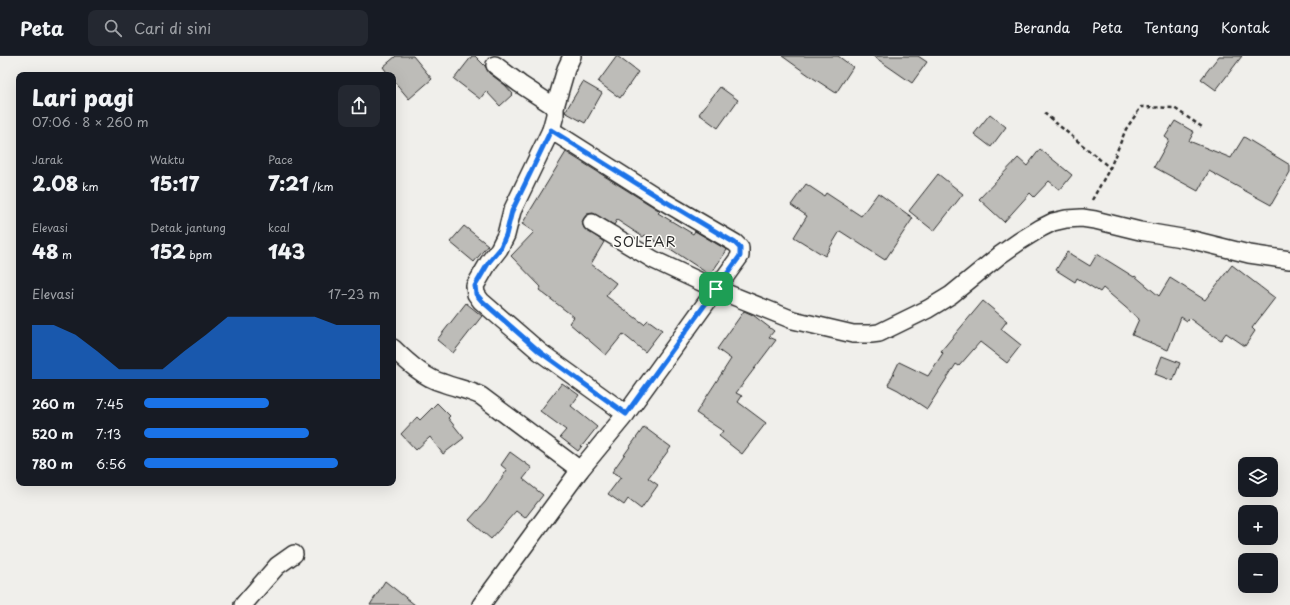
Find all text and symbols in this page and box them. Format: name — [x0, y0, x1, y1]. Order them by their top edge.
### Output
search box — [88, 10, 368, 46]
text: Peta — [20, 14, 64, 42]
text: Cari di sini — [134, 16, 211, 39]
icon: search — [102, 17, 124, 39]
text: Beranda — [1013, 17, 1070, 38]
text: Peta — [1092, 17, 1122, 38]
text: Tentang — [1144, 17, 1199, 38]
text: Kontak — [1221, 17, 1270, 38]
text: Lari pagi — [32, 80, 134, 113]
button: share — [338, 85, 380, 127]
text: 07:06 · 8 × 260 m — [32, 112, 149, 131]
text: Jarak — [32, 151, 63, 168]
text: Waktu — [150, 151, 185, 168]
text: Pace — [268, 151, 293, 168]
text: 2.08 — [32, 168, 78, 198]
text: 15:17 — [150, 168, 199, 198]
text: 7:21 — [268, 168, 309, 198]
text: km — [78, 178, 99, 195]
text: /km — [309, 178, 333, 195]
text: Elevasi — [32, 219, 68, 236]
text: Detak jantung — [150, 219, 226, 236]
text: kcal — [268, 219, 290, 236]
district label: SOLEAR — [613, 231, 677, 252]
text: 48 — [32, 236, 58, 266]
text: 152 — [150, 236, 186, 266]
text: 143 — [268, 236, 305, 266]
text: m — [58, 246, 72, 263]
text: bpm — [186, 246, 212, 263]
pin — [699, 272, 733, 306]
icon: arrive — [705, 278, 727, 300]
text: Elevasi — [32, 284, 74, 303]
text: 17–23 m — [328, 284, 380, 303]
text: 260 m — [32, 394, 75, 413]
text: 7:45 — [96, 394, 124, 413]
text: 520 m — [32, 424, 73, 443]
text: 7:13 — [96, 424, 121, 443]
text: 780 m — [32, 454, 73, 473]
text: 6:56 — [96, 454, 126, 473]
map controls — [1238, 457, 1278, 593]
button: layers — [1238, 457, 1278, 497]
button: + — [1238, 505, 1278, 545]
button: − — [1238, 553, 1278, 593]

